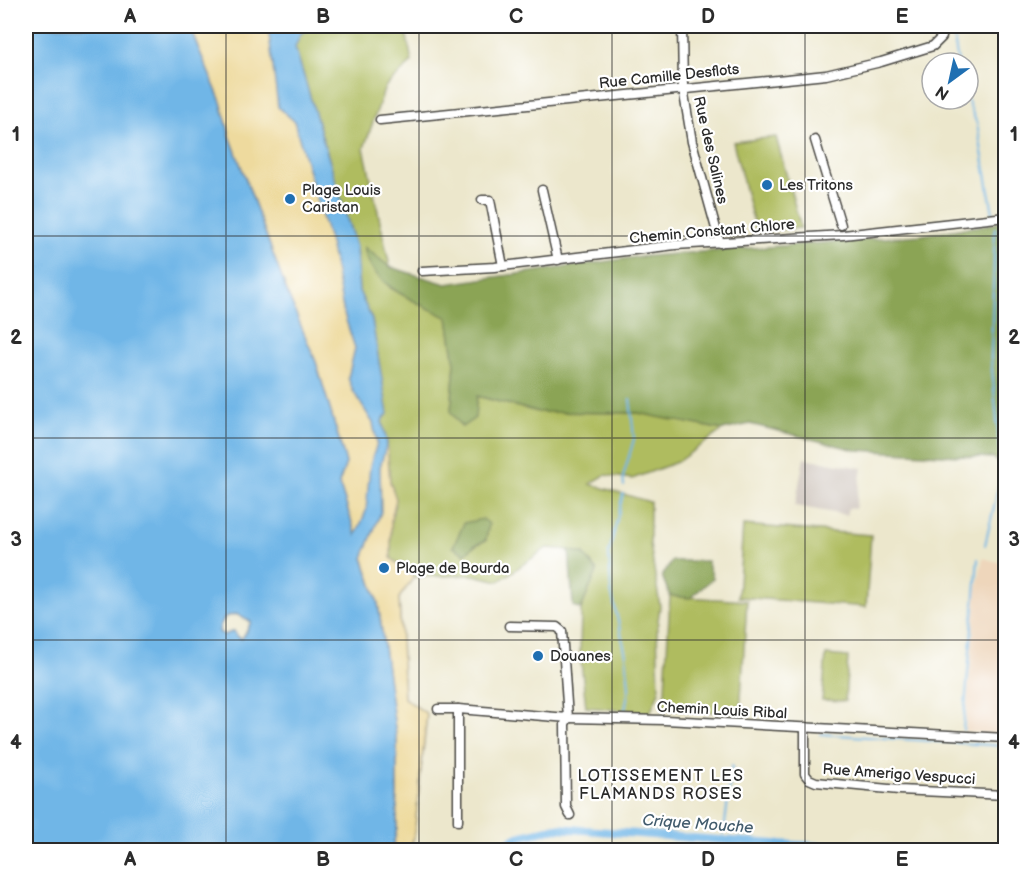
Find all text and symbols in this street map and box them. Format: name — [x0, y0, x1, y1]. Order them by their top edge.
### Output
text: A — [123, 5, 137, 29]
text: B — [316, 5, 330, 29]
text: C — [509, 5, 523, 29]
text: D — [701, 5, 715, 29]
text: E — [896, 5, 909, 29]
north arrow — [920, 51, 980, 111]
street label: Rue Camille Desflots — [598, 60, 741, 93]
text: N — [932, 81, 953, 104]
street label: Rue des Salines — [689, 94, 732, 206]
text: 1 — [12, 123, 20, 147]
text: 1 — [1010, 123, 1018, 147]
place label: Les Tritons — [779, 176, 853, 195]
marker: Les Tritons — [760, 178, 774, 192]
place label: Plage Louis Caristan — [302, 181, 381, 217]
marker: Plage Louis Caristan — [283, 192, 297, 206]
street label: Chemin Constant Chlore — [629, 215, 796, 248]
text: 2 — [10, 326, 22, 350]
text: 2 — [1008, 326, 1020, 350]
text: 3 — [10, 528, 22, 552]
text: 3 — [1008, 528, 1020, 552]
place label: Plage de Bourda — [396, 559, 510, 578]
marker: Plage de Bourda — [377, 561, 391, 575]
place label: Douanes — [550, 647, 611, 666]
marker: Douanes — [531, 649, 545, 663]
street label: Chemin Louis Ribal — [656, 698, 788, 723]
text: 4 — [10, 731, 22, 755]
text: 4 — [1008, 731, 1020, 755]
street label: Rue Amerigo Vespucci — [822, 760, 976, 789]
district label: LOTISSEMENT LES FLAMANDS ROSES — [578, 767, 744, 804]
water label: Crique Mouche — [642, 811, 754, 838]
text: A — [123, 848, 137, 872]
text: B — [316, 848, 330, 872]
text: C — [509, 848, 523, 872]
text: D — [701, 848, 715, 872]
text: E — [896, 848, 909, 872]

